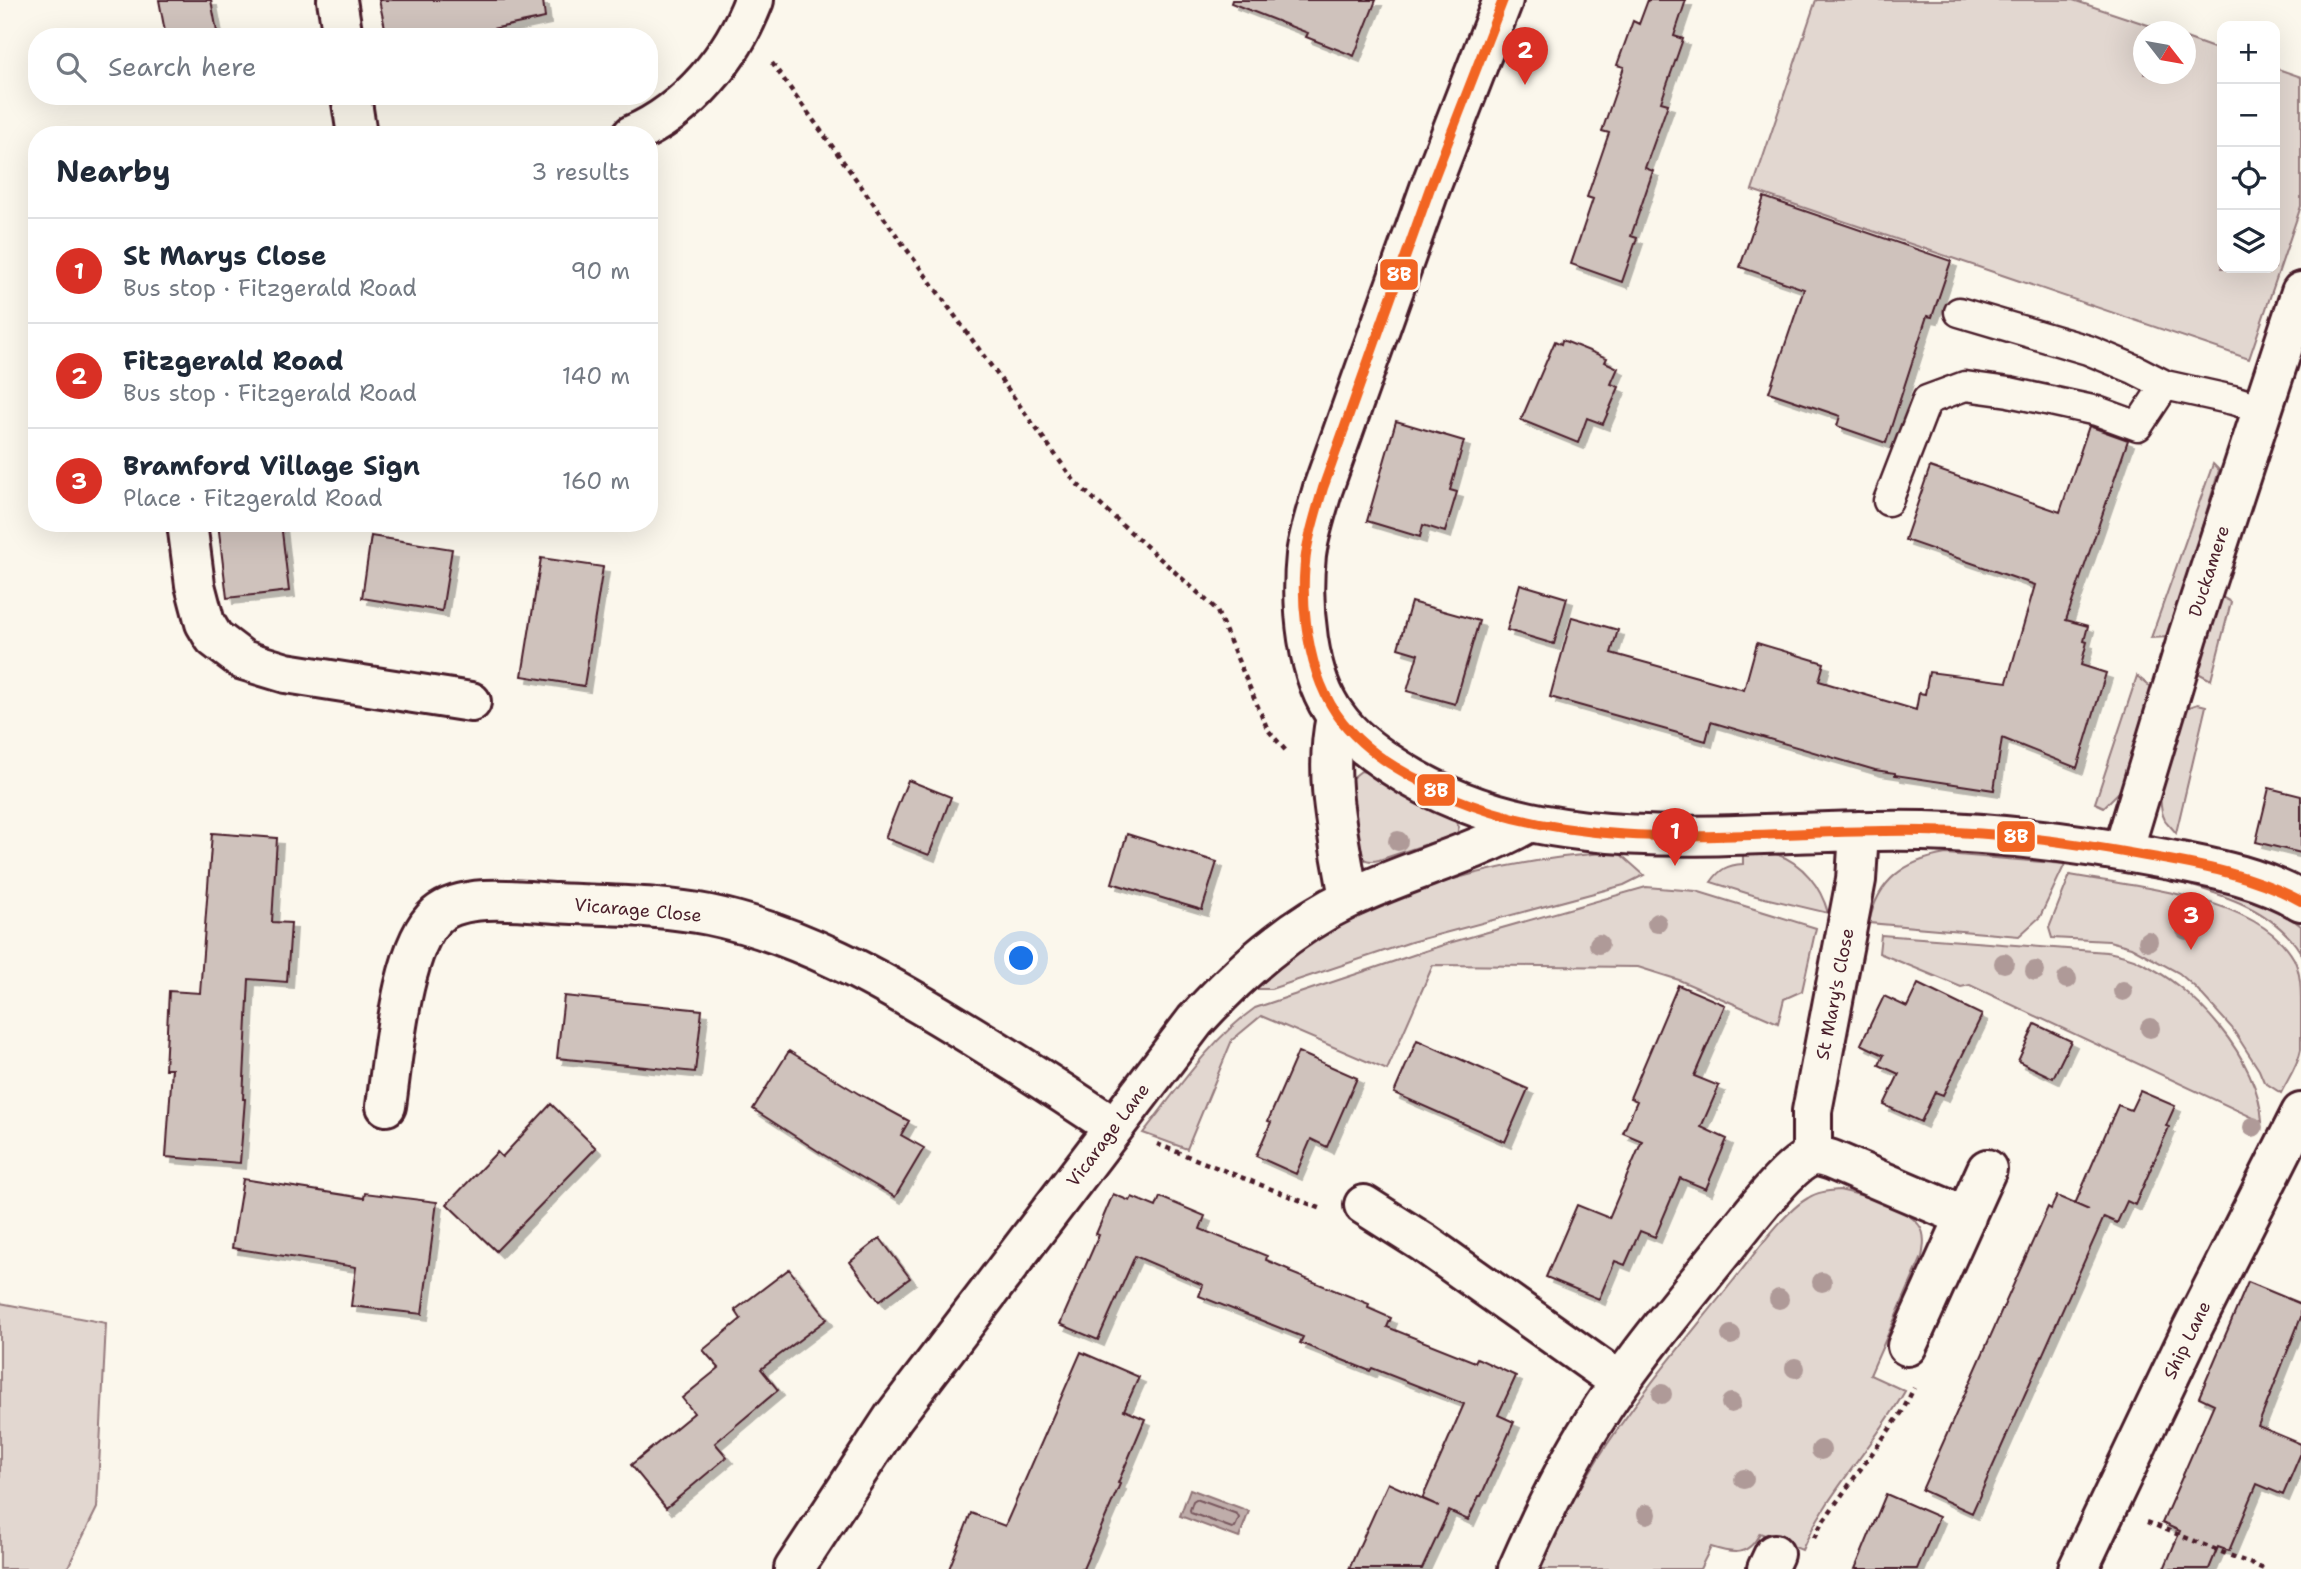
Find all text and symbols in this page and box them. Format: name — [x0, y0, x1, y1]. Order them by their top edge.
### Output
north arrow — [2133, 21, 2196, 84]
map controls — [2217, 21, 2280, 273]
button: + — [2217, 21, 2280, 84]
pin: 2 — [1502, 27, 1548, 85]
search box — [28, 28, 658, 105]
icon: search — [52, 48, 90, 86]
text: Search here — [108, 49, 257, 84]
button: − — [2217, 84, 2280, 147]
button: locate — [2217, 147, 2280, 210]
text: Nearby — [56, 151, 171, 192]
text: 3 results — [531, 157, 630, 187]
button: layers — [2217, 210, 2280, 273]
text: St Marys Close — [123, 238, 327, 273]
text: 1 — [74, 256, 84, 286]
text: 90 m — [570, 256, 630, 286]
line badge: 8B — [1379, 258, 1419, 291]
text: 8B — [1386, 262, 1412, 287]
text: Bus stop · Fitzgerald Road — [123, 273, 417, 303]
text: Fitzgerald Road — [123, 343, 344, 378]
text: 2 — [71, 361, 87, 391]
text: 140 m — [562, 361, 630, 391]
text: Bus stop · Fitzgerald Road — [123, 378, 417, 408]
text: Bramford Village Sign — [123, 448, 420, 483]
text: 3 — [71, 466, 87, 496]
text: 160 m — [562, 466, 630, 496]
text: Place · Fitzgerald Road — [123, 483, 383, 513]
street label: Duckamere — [2183, 522, 2235, 620]
line badge: 8B — [1416, 773, 1456, 807]
text: 8B — [1423, 778, 1449, 803]
pin: 1 — [1652, 808, 1698, 866]
line badge: 8B — [1996, 820, 2036, 853]
text: 8B — [2003, 824, 2029, 849]
street label: Vicarage Close — [573, 892, 703, 928]
pin: 3 — [2168, 892, 2214, 950]
street label: St Mary's Close — [1810, 926, 1860, 1062]
your location — [1004, 941, 1038, 975]
street label: Vicarage Lane — [1061, 1078, 1155, 1192]
street label: Ship Lane — [2158, 1297, 2216, 1383]

